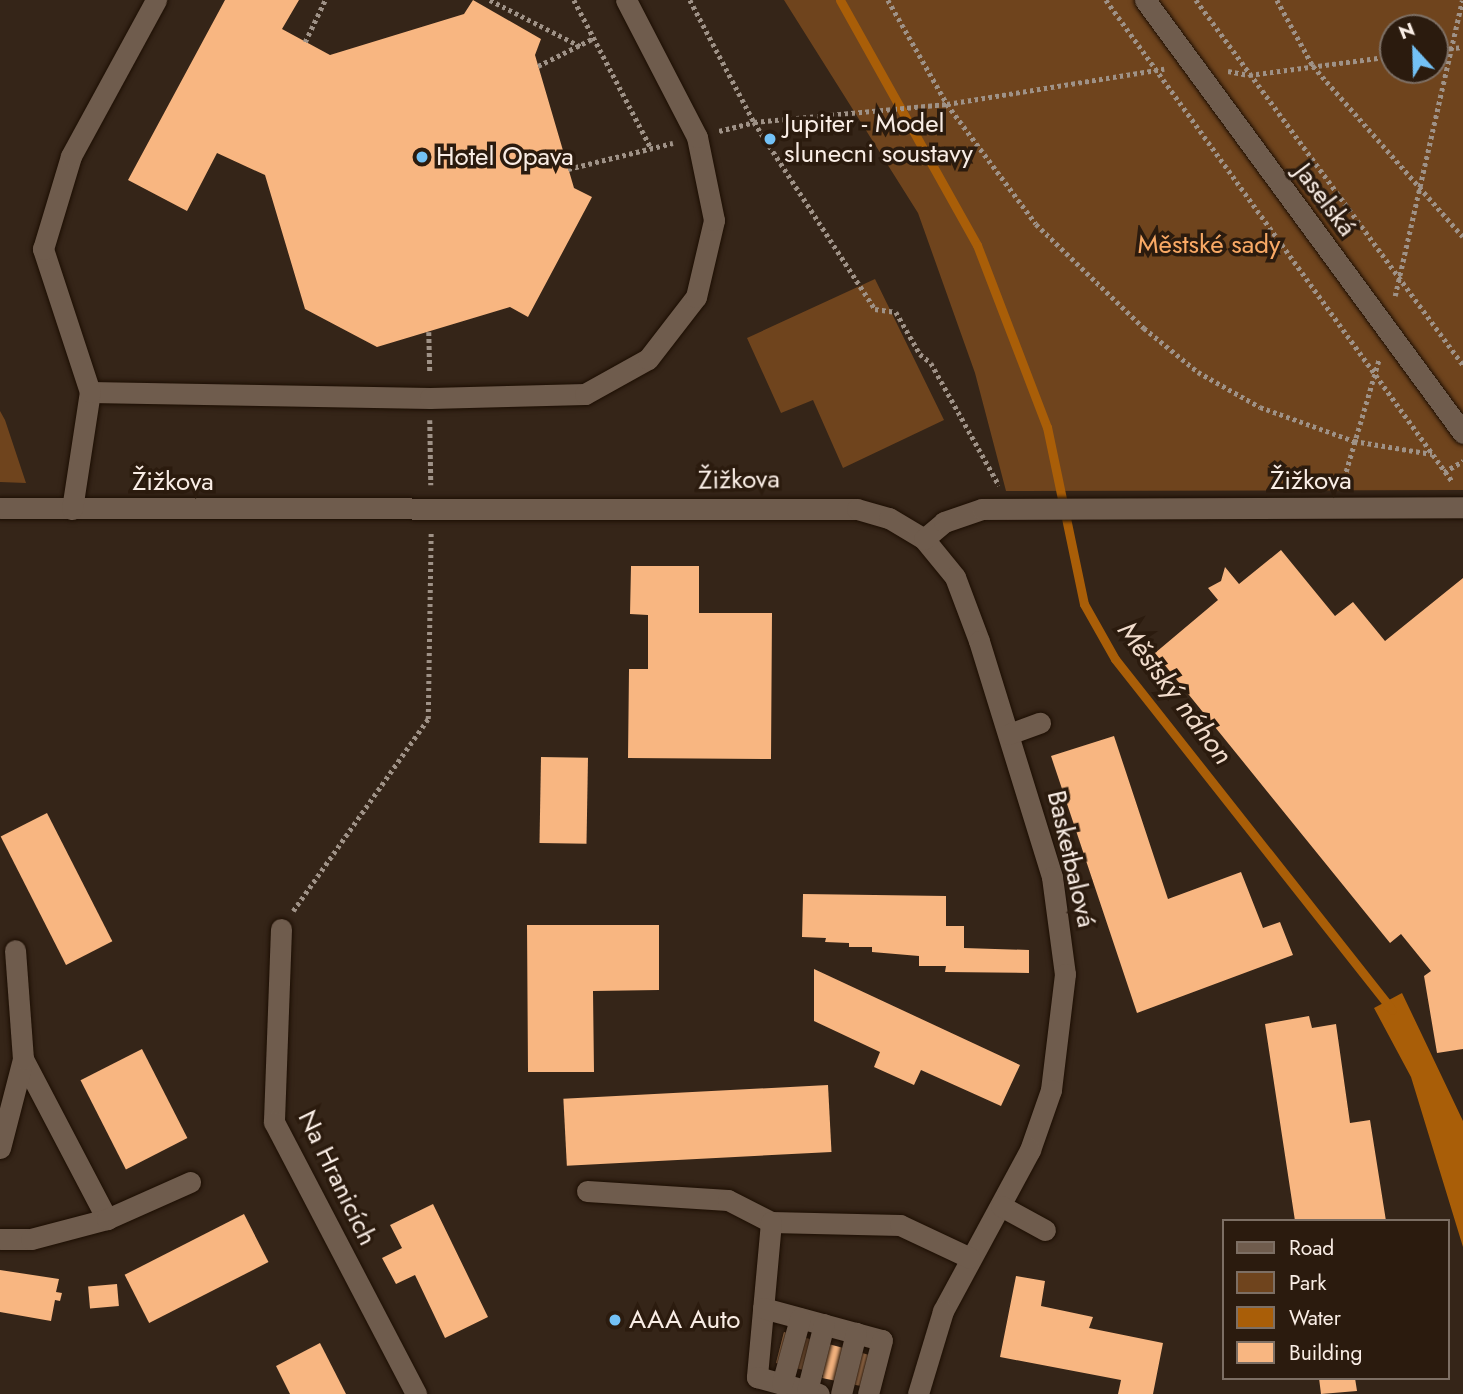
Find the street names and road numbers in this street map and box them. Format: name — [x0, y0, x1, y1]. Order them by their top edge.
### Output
street label: Jaselská — [1288, 157, 1362, 243]
street label: Žižkova — [698, 464, 780, 496]
street label: Žižkova — [1270, 465, 1352, 497]
street label: Žižkova — [132, 466, 214, 498]
street label: Basketbalová — [1040, 788, 1102, 930]
street label: Na Hranicích — [291, 1105, 383, 1251]

